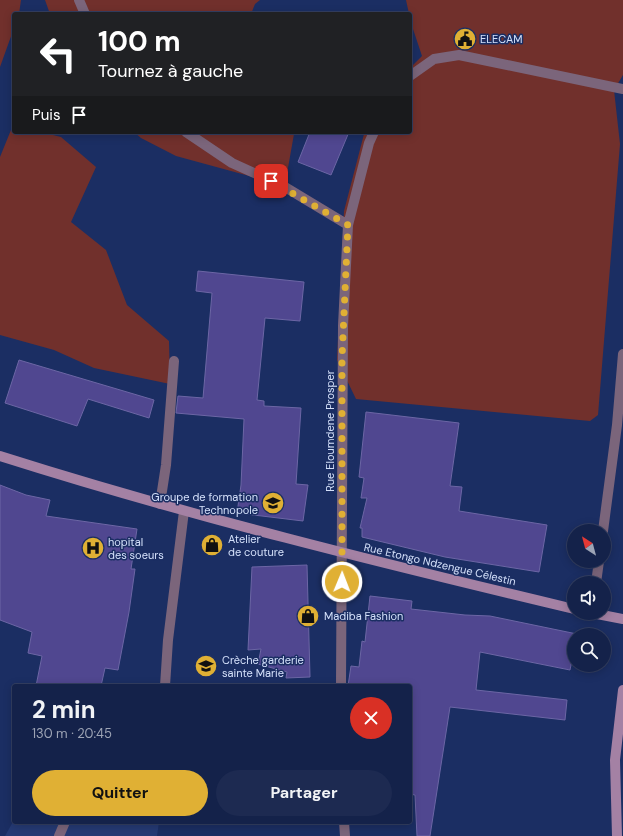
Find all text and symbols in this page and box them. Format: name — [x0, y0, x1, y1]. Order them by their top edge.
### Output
text: 100 m — [98, 23, 181, 60]
public building icon: ELECAM — [452, 26, 478, 52]
icon: left — [32, 28, 84, 80]
place label: ELECAM — [480, 32, 522, 46]
text: Tournez à gauche — [98, 59, 243, 83]
icon: arrive — [68, 104, 90, 126]
text: Puis — [32, 105, 60, 125]
pin — [254, 164, 288, 198]
icon: arrive — [260, 170, 282, 192]
street label: Rue Eloumdene Prosper — [323, 370, 337, 492]
place label: Groupe de formation Technopole — [151, 490, 258, 517]
school or university icon: Groupe de formation Technopole — [260, 490, 286, 516]
north arrow — [567, 524, 611, 568]
map controls — [567, 524, 611, 672]
shop icon: Atelier de couture — [199, 532, 225, 558]
place label: Atelier de couture — [228, 532, 284, 559]
hospital icon: hopital des soeurs — [80, 535, 106, 561]
place label: hopital des soeurs — [108, 535, 164, 562]
street label: Rue Etongo Ndzengue Célestin — [363, 540, 517, 588]
position arrow — [321, 561, 363, 603]
button: sound — [567, 576, 611, 620]
shop icon: Madiba Fashion — [295, 603, 321, 629]
place label: Madiba Fashion — [324, 609, 403, 623]
button: search — [567, 628, 611, 672]
school or university icon: Crèche garderie sainte Marie — [193, 653, 219, 679]
place label: Crèche garderie sainte Marie — [222, 653, 304, 680]
text: 2 min — [32, 694, 95, 725]
button: close — [350, 697, 392, 739]
text: 130 m · 20:45 — [32, 725, 112, 742]
button: Quitter — [32, 770, 208, 816]
button: Partager — [216, 770, 392, 816]

